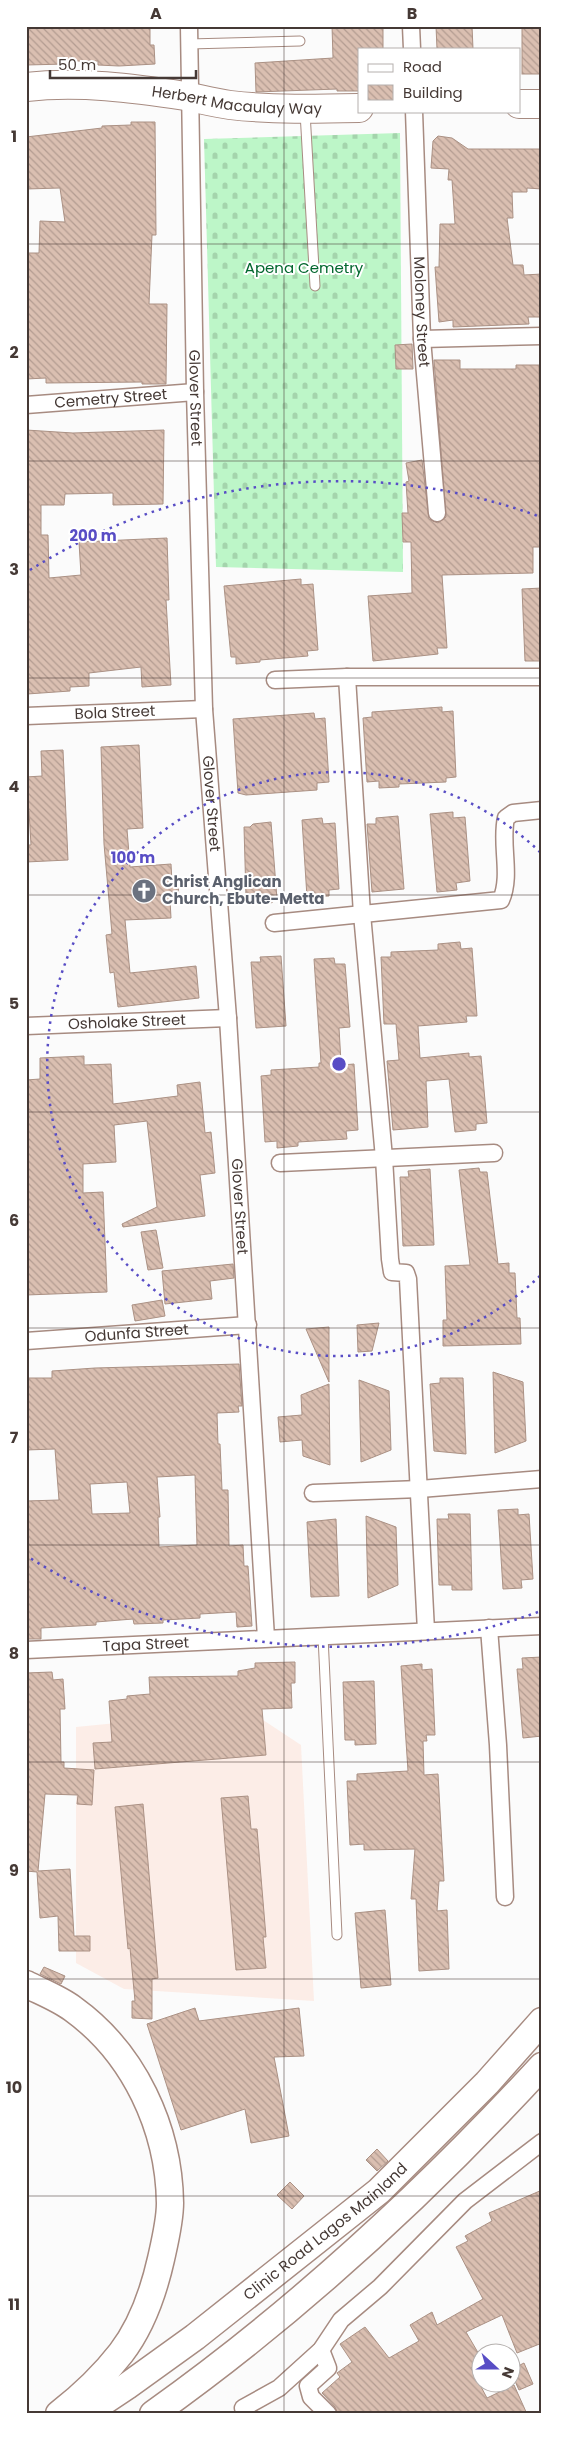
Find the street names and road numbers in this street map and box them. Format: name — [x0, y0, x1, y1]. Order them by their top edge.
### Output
street label: Herbert Macaulay Way — [151, 80, 323, 119]
street label: Moloney Street — [409, 256, 435, 368]
street label: Glover Street — [184, 350, 208, 446]
street label: Cemetry Street — [53, 383, 168, 413]
street label: Bola Street — [74, 700, 156, 724]
street label: Glover Street — [198, 755, 226, 852]
street label: Osholake Street — [68, 1009, 186, 1034]
street label: Glover Street — [227, 1158, 253, 1255]
street label: Odunfa Street — [84, 1318, 189, 1347]
street label: Tapa Street — [102, 1631, 190, 1656]
street label: Clinic Road Lagos Mainland — [239, 2158, 412, 2305]

